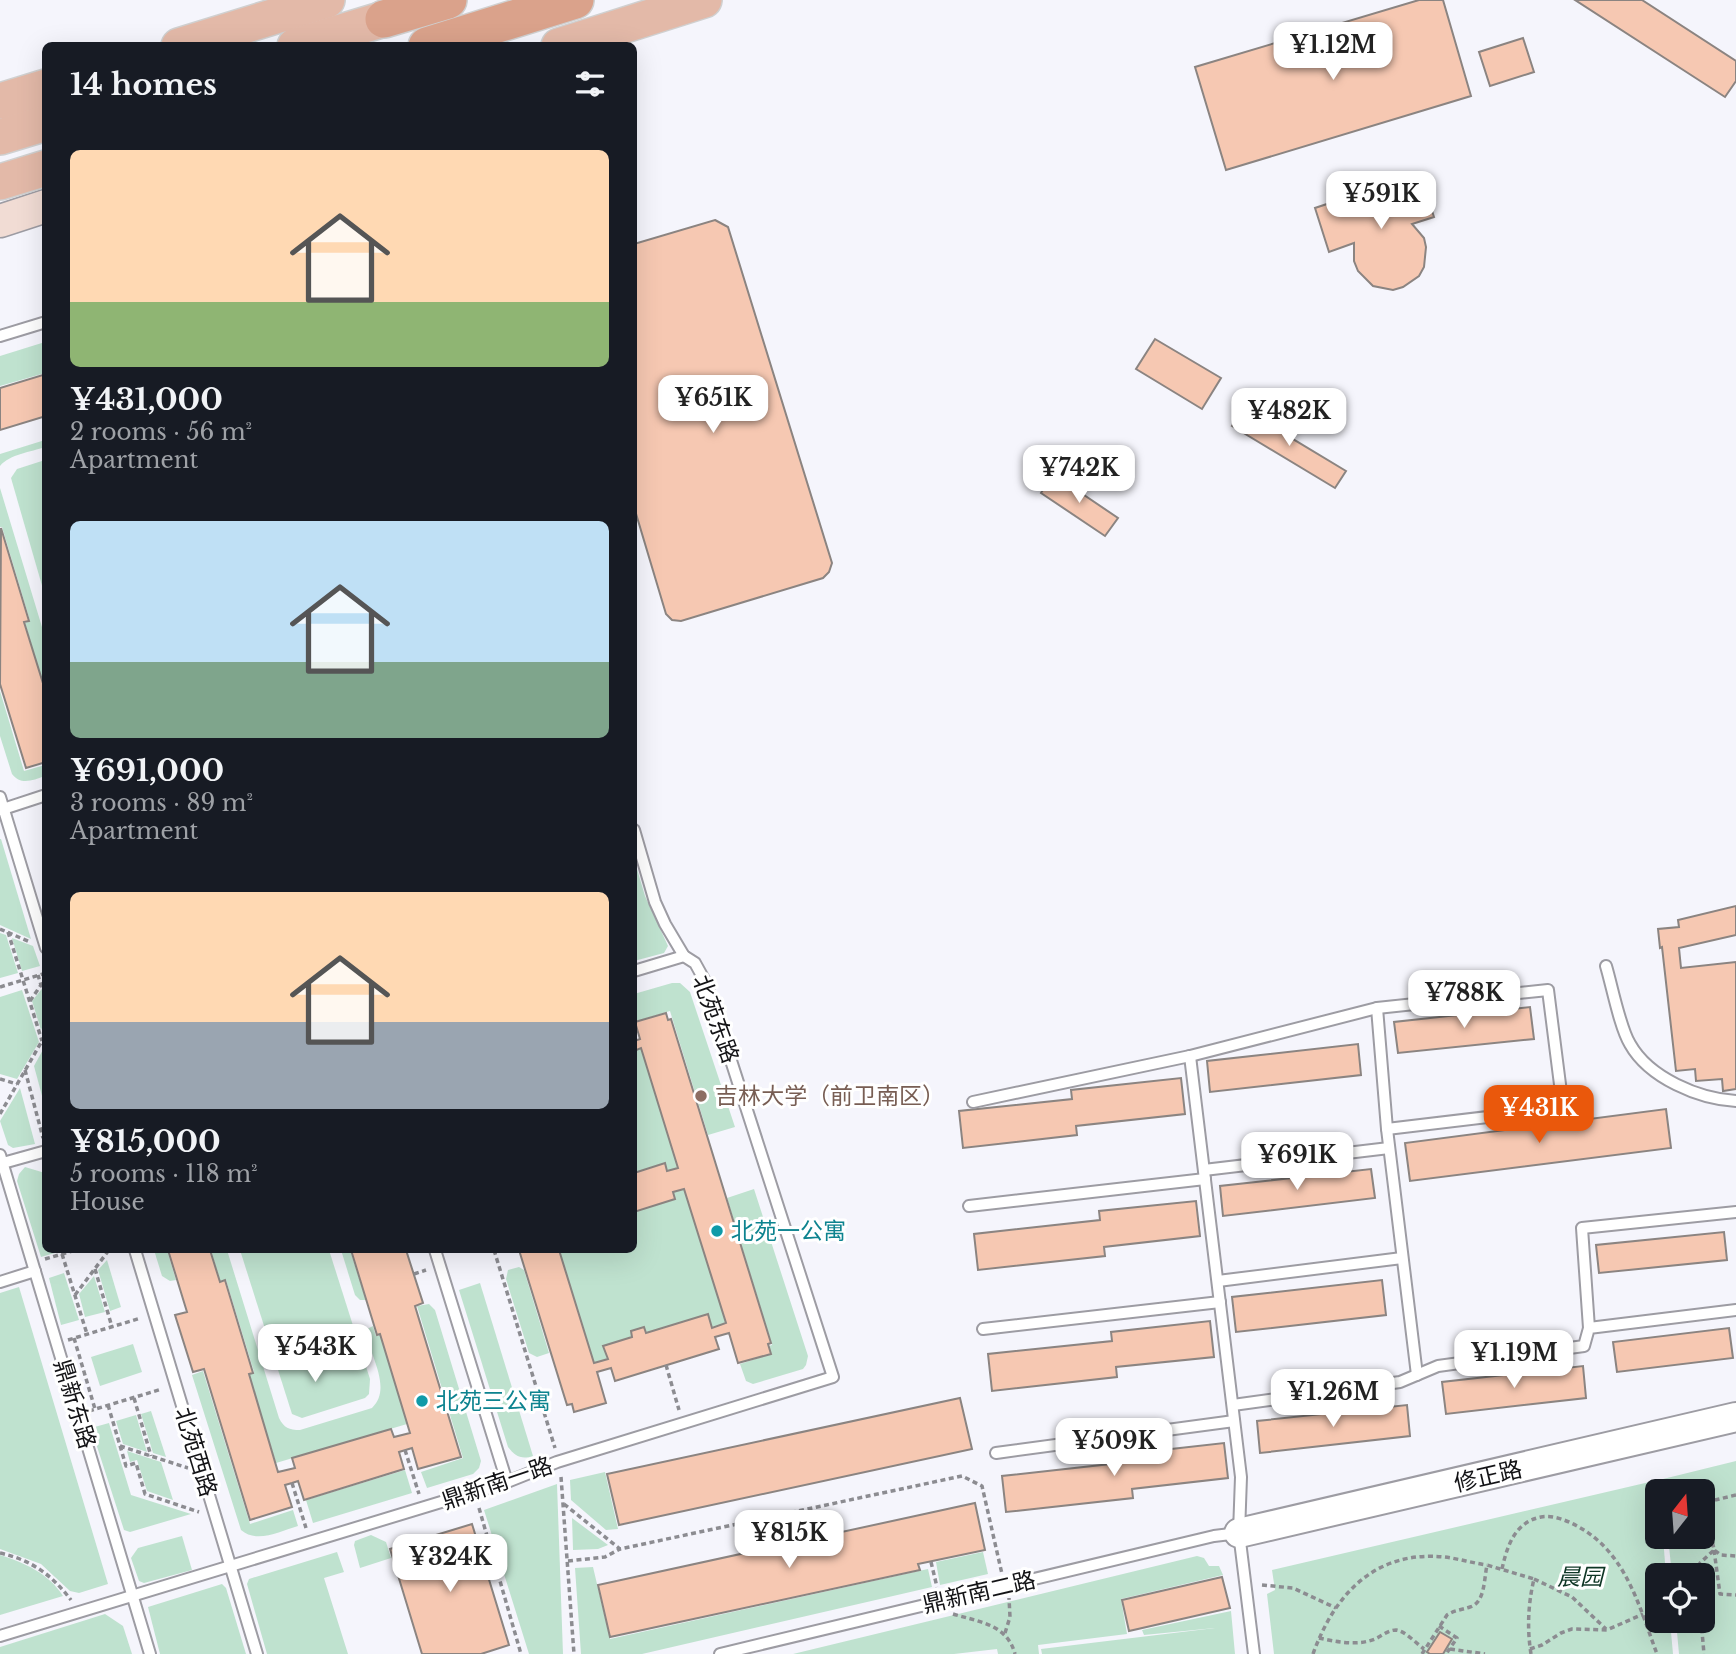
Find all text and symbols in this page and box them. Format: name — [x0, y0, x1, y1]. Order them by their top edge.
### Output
pin: ¥1.12M — [1276, 22, 1390, 82]
text: ¥1.12M — [1290, 31, 1376, 59]
icon: filters — [571, 65, 609, 103]
text: 14 homes — [70, 66, 217, 103]
pin: ¥591K — [1332, 172, 1430, 231]
text: ¥591K — [1342, 180, 1420, 208]
icon: home — [277, 195, 403, 321]
pin: ¥651K — [664, 376, 762, 435]
text: ¥431,000 — [70, 381, 223, 418]
text: ¥651K — [674, 384, 752, 412]
pin: ¥482K — [1240, 388, 1338, 448]
text: ¥482K — [1247, 397, 1331, 425]
text: 2 rooms · 56 m² — [70, 418, 252, 446]
text: Apartment — [70, 446, 198, 474]
pin: ¥742K — [1030, 446, 1128, 505]
text: ¥742K — [1039, 454, 1119, 482]
icon: home — [277, 566, 403, 692]
text: ¥691,000 — [70, 752, 224, 789]
text: 3 rooms · 89 m² — [70, 789, 253, 817]
text: Apartment — [70, 817, 198, 845]
icon: home — [277, 937, 403, 1063]
pin: ¥788K — [1415, 970, 1513, 1030]
street label: 北苑东路 — [687, 971, 745, 1067]
text: ¥788K — [1424, 979, 1504, 1007]
place label: 吉林大学（前卫南区） — [715, 1082, 945, 1110]
pin: ¥431K — [1490, 1086, 1588, 1145]
marker: 吉林大学（前卫南区） — [693, 1088, 709, 1104]
text: ¥431K — [1500, 1094, 1578, 1122]
text: ¥815,000 — [70, 1123, 221, 1160]
pin: ¥691K — [1248, 1132, 1346, 1192]
text: ¥691K — [1257, 1141, 1337, 1169]
text: 5 rooms · 118 m² — [70, 1160, 258, 1188]
text: House — [70, 1188, 145, 1216]
place label: 北苑一公寓 — [731, 1217, 846, 1245]
marker: 北苑一公寓 — [709, 1223, 725, 1239]
pin: ¥543K — [266, 1324, 364, 1384]
pin: ¥1.19M — [1457, 1330, 1571, 1390]
text: ¥543K — [274, 1333, 356, 1361]
text: ¥1.19M — [1470, 1339, 1558, 1367]
street label: 鼎新东路 — [48, 1356, 102, 1452]
pin: ¥1.26M — [1276, 1370, 1390, 1429]
text: ¥1.26M — [1287, 1378, 1379, 1406]
place label: 北苑三公寓 — [436, 1387, 551, 1415]
marker: 北苑三公寓 — [414, 1393, 430, 1409]
street label: 北苑西路 — [169, 1404, 223, 1500]
pin: ¥509K — [1065, 1418, 1163, 1478]
text: ¥509K — [1071, 1427, 1157, 1455]
street label: 鼎新南一路 — [438, 1451, 556, 1515]
street label: 修正路 — [1451, 1455, 1525, 1497]
north arrow — [1645, 1479, 1715, 1549]
map controls — [1645, 1479, 1715, 1633]
pin: ¥815K — [740, 1510, 838, 1570]
text: ¥815K — [751, 1519, 827, 1547]
pin: ¥324K — [401, 1534, 499, 1594]
text: ¥324K — [408, 1543, 492, 1571]
park label: 晨园 — [1557, 1563, 1606, 1591]
button: locate — [1645, 1563, 1715, 1633]
street label: 鼎新南二路 — [920, 1565, 1038, 1619]

